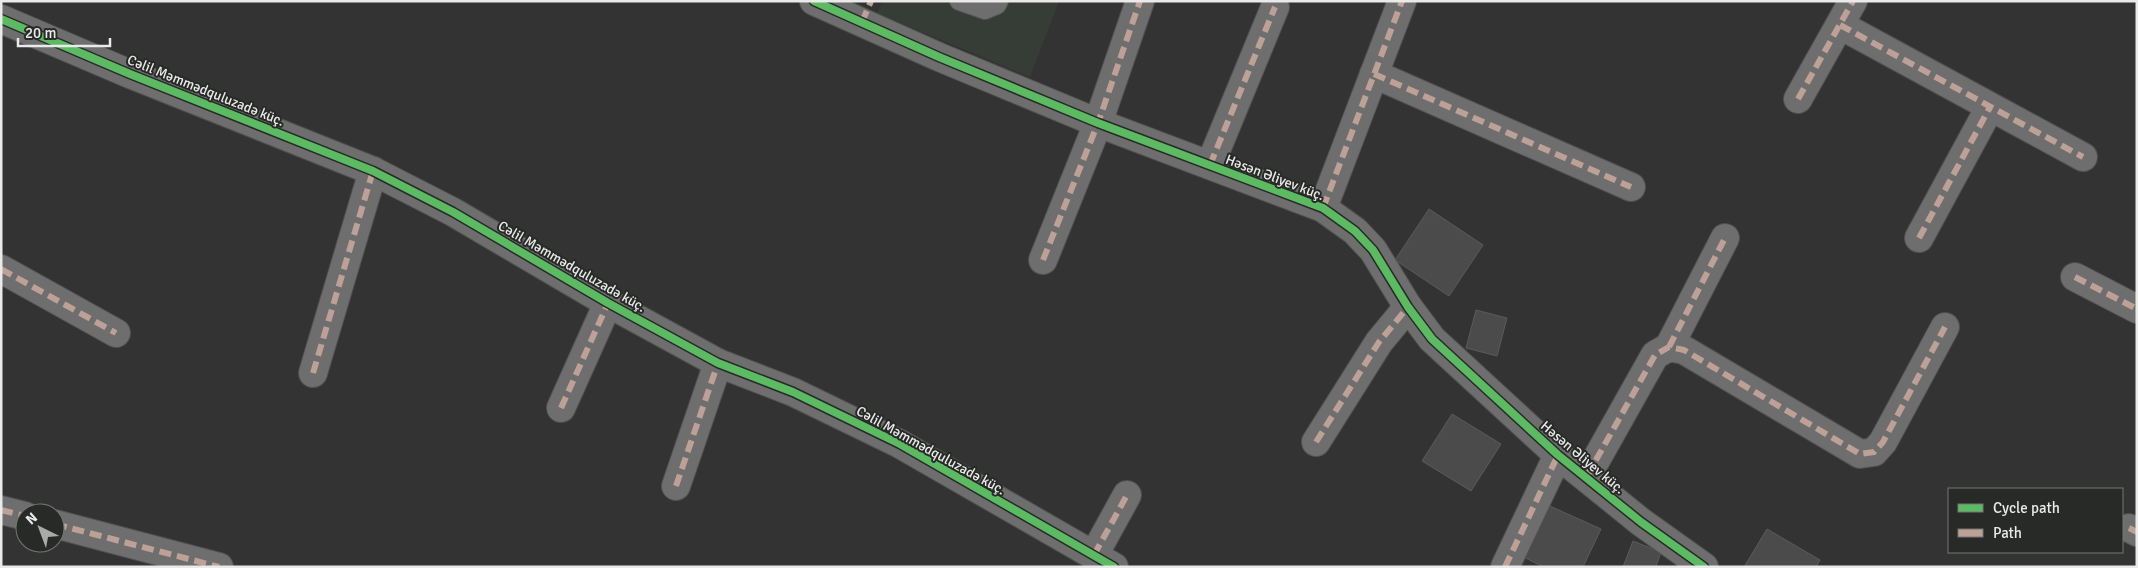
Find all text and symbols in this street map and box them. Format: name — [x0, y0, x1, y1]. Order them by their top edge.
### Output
scale bar — [18, 15, 110, 47]
text: 20 m — [25, 24, 56, 42]
street label: Cəlil Məmmədquluzadə küç. — [125, 51, 287, 130]
street label: Həsən Əliyev küç. — [1223, 151, 1327, 204]
street label: Cəlil Məmmədquluzadə küç. — [495, 217, 649, 316]
street label: Cəlil Məmmədquluzadə küç. — [853, 402, 1008, 499]
street label: Həsən Əliyev küç. — [1537, 417, 1628, 497]
legend — [1948, 488, 2123, 553]
text: Cycle path — [1993, 499, 2060, 517]
north arrow — [15, 503, 65, 553]
text: N — [22, 509, 41, 528]
text: Path — [1993, 524, 2022, 542]

